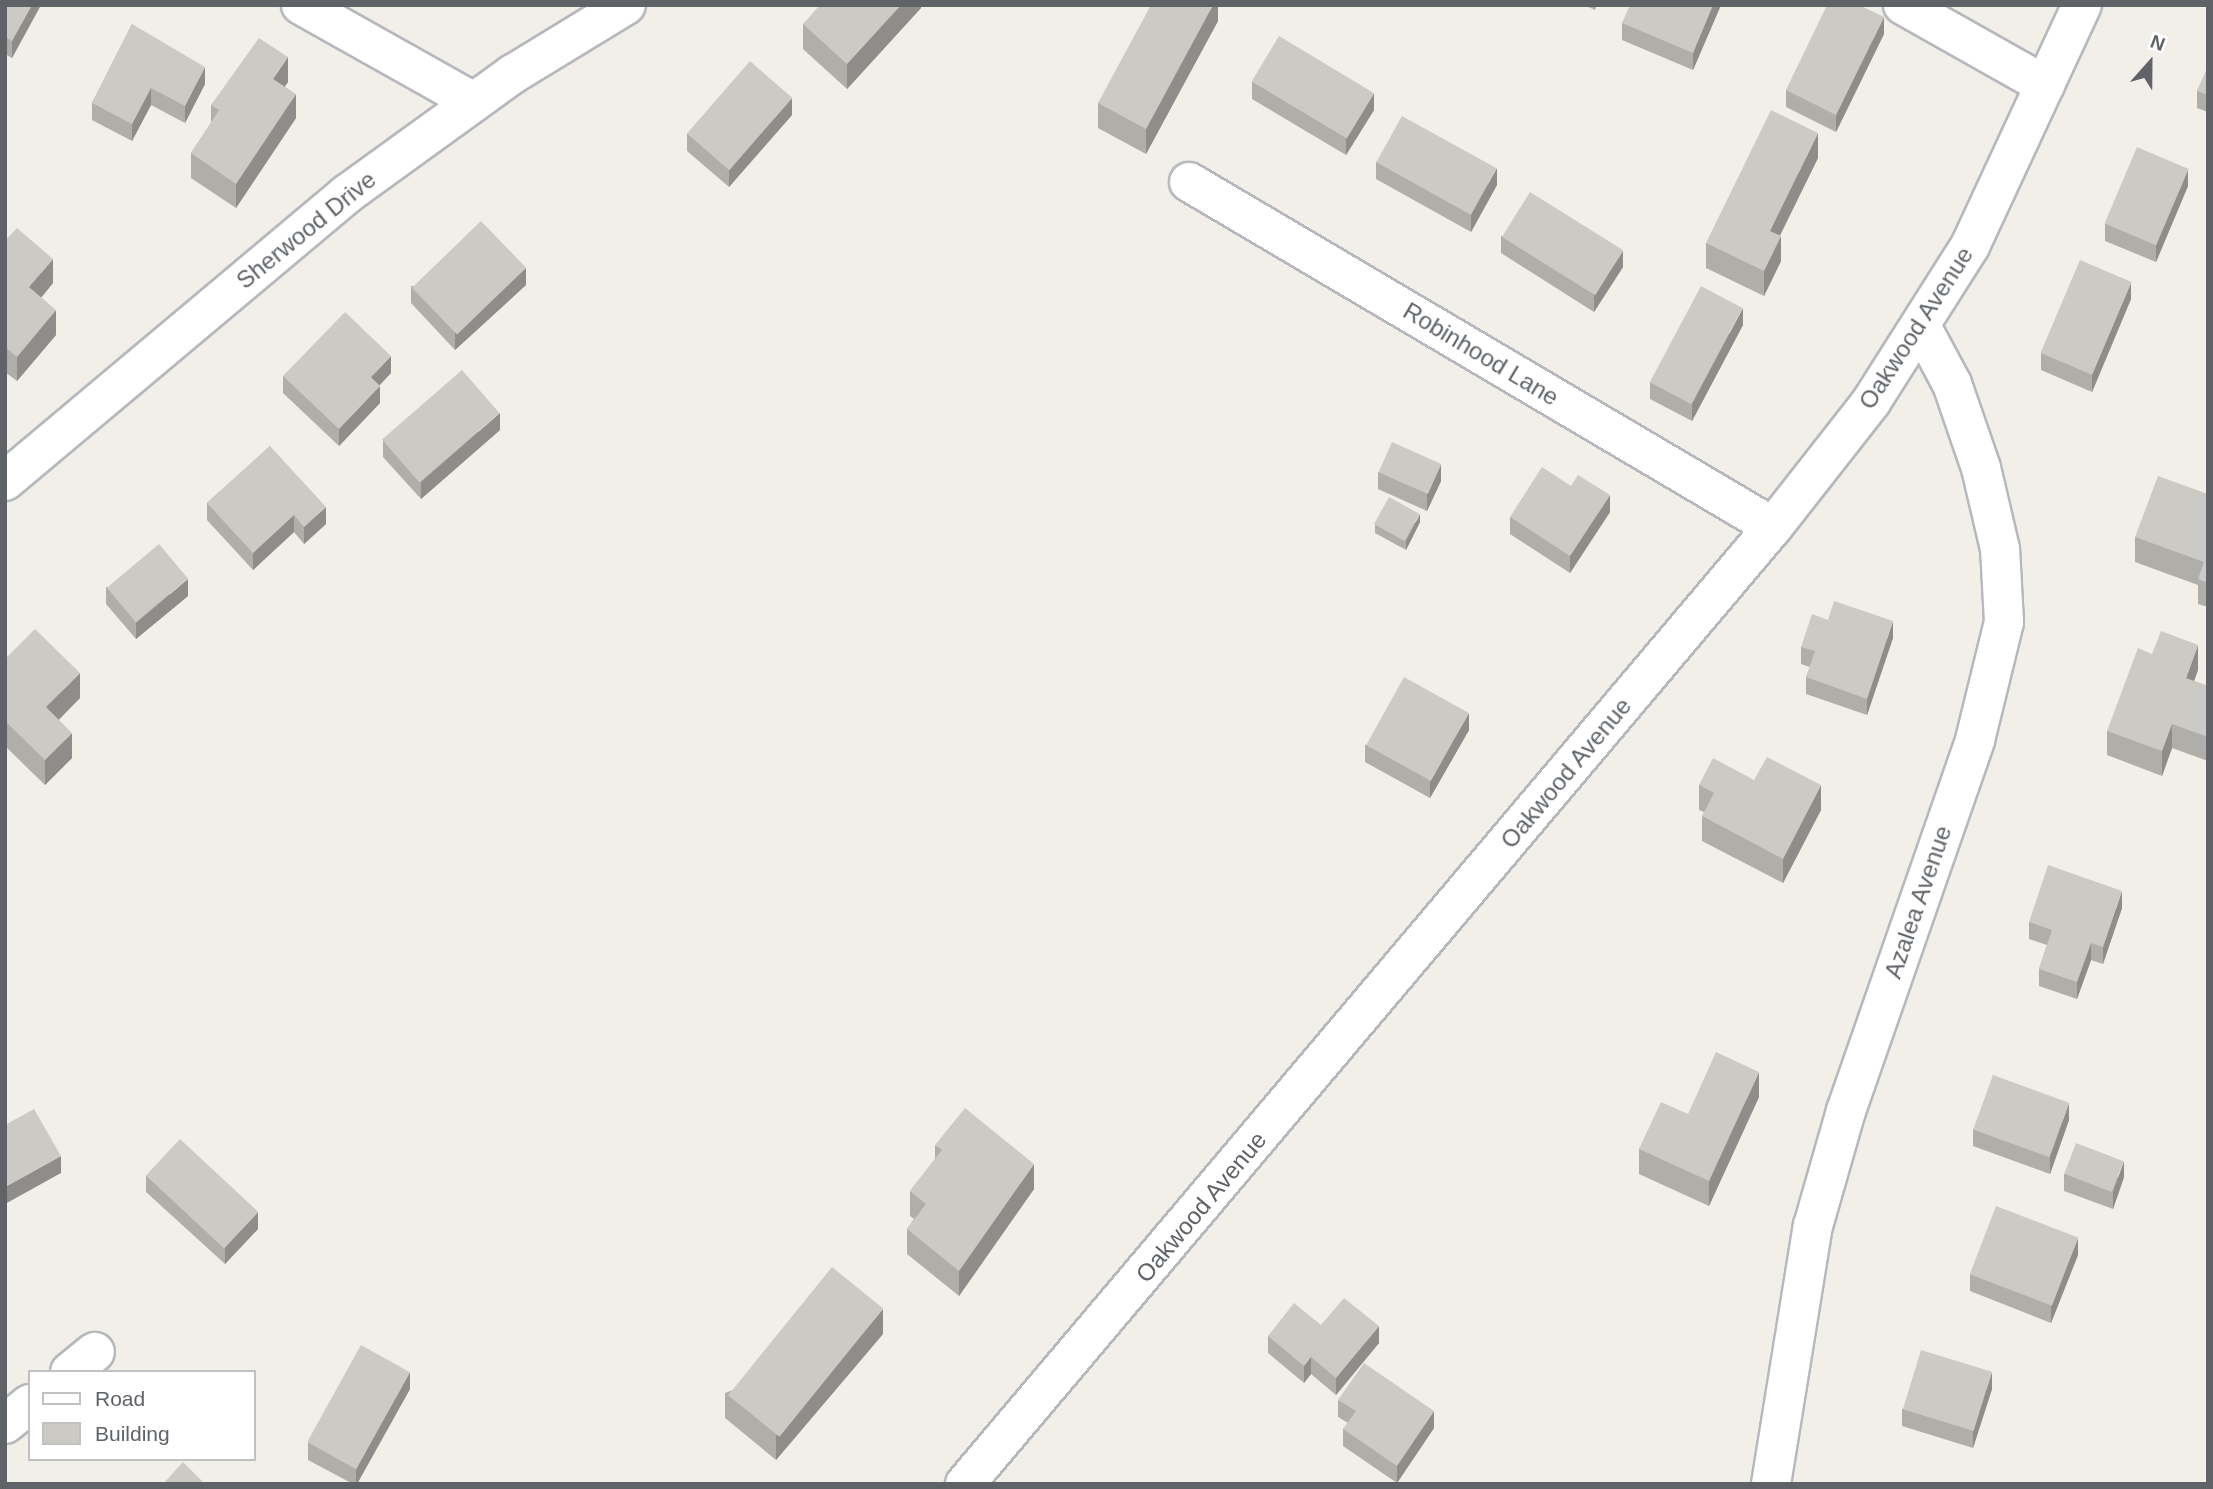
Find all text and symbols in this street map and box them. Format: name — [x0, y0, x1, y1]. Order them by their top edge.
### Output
north arrow — [2115, 28, 2185, 98]
text: N — [2148, 31, 2168, 55]
street label: Sherwood Drive — [231, 165, 381, 295]
street label: Oakwood Avenue — [1852, 241, 1980, 415]
street label: Robinhood Lane — [1398, 296, 1564, 412]
street label: Oakwood Avenue — [1494, 691, 1638, 855]
street label: Azalea Avenue — [1878, 821, 1958, 983]
street label: Oakwood Avenue — [1129, 1125, 1273, 1289]
legend — [28, 1370, 256, 1461]
text: Road — [95, 1387, 145, 1410]
text: Building — [95, 1422, 170, 1445]

